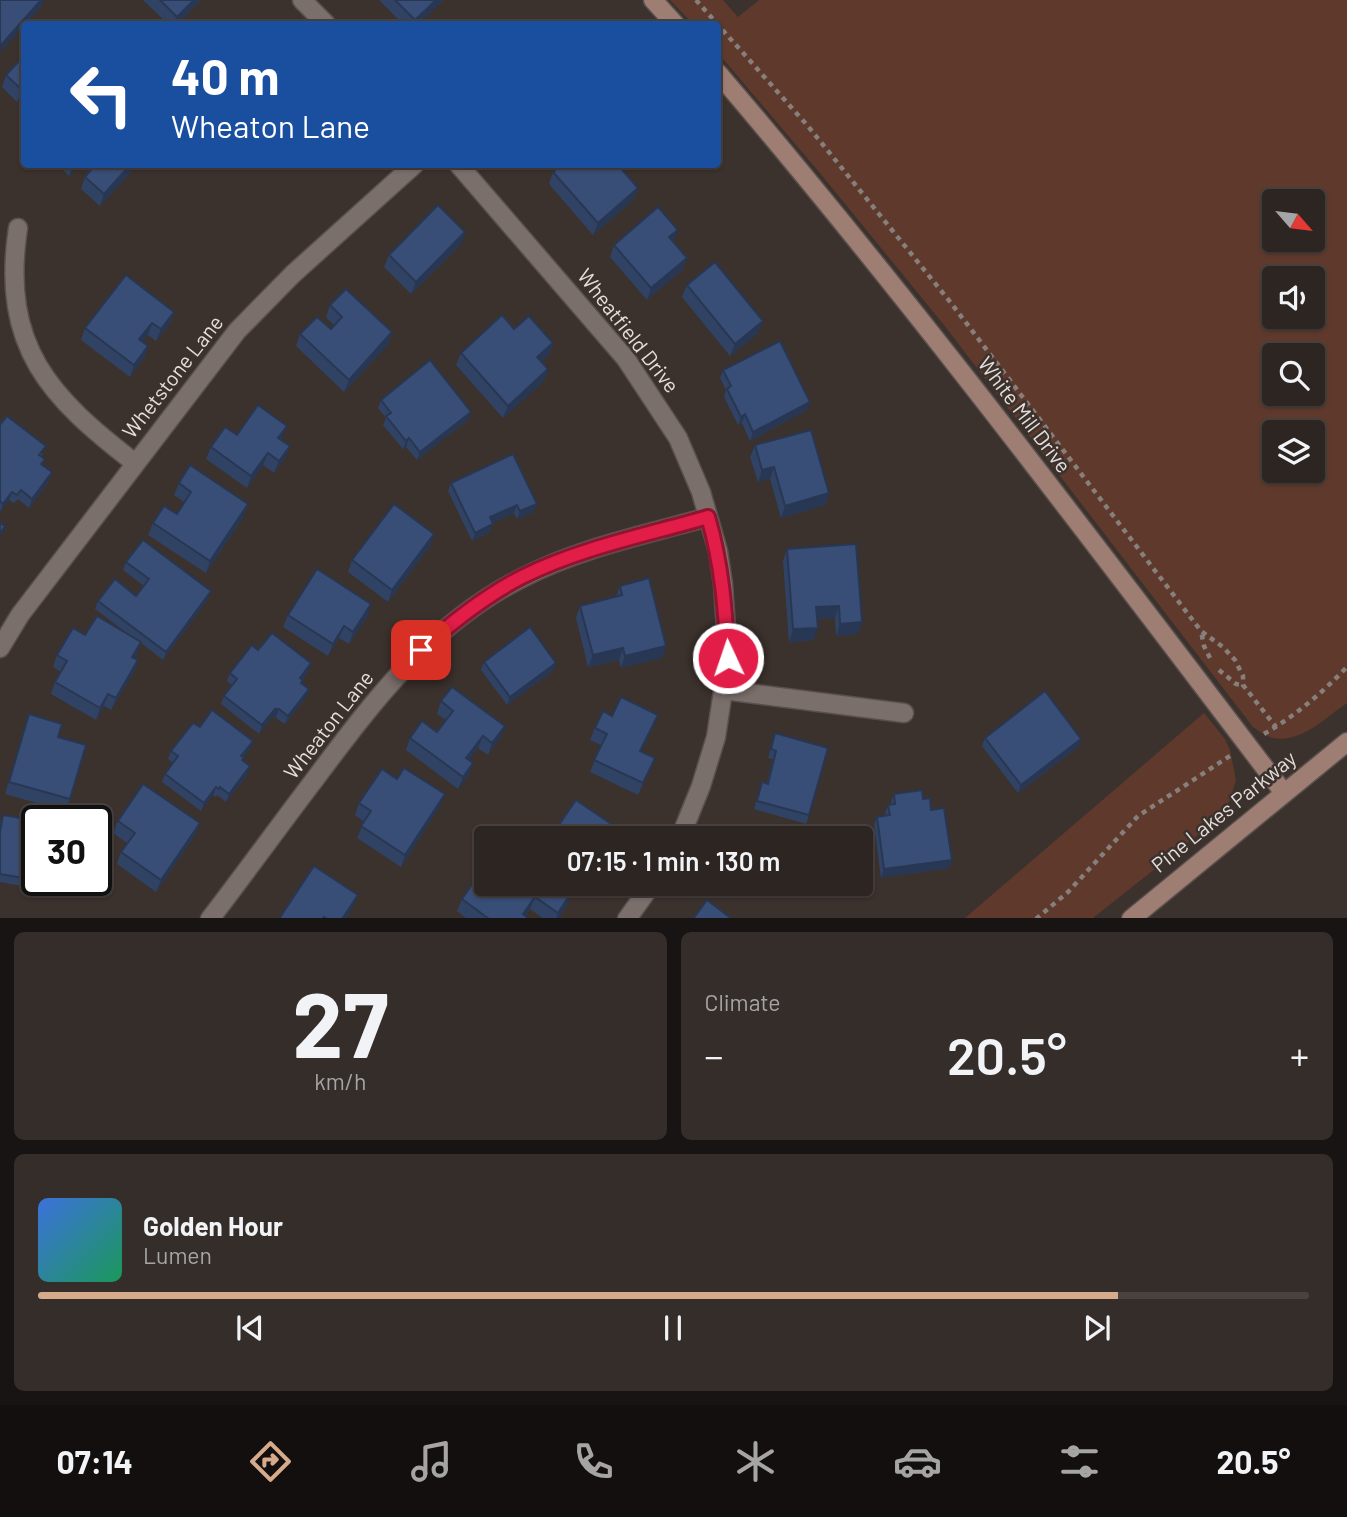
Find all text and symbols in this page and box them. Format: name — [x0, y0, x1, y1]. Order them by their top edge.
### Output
text: 40 m — [171, 46, 279, 105]
icon: left — [56, 49, 147, 140]
text: Wheaton Lane — [171, 106, 370, 144]
north arrow — [1262, 189, 1325, 252]
map controls — [1262, 189, 1325, 483]
street label: Wheatfield Drive — [573, 263, 685, 397]
button: sound — [1262, 266, 1325, 329]
street label: Whetstone Lane — [116, 310, 227, 442]
button: search — [1262, 343, 1325, 406]
street label: White Mill Drive — [973, 351, 1077, 477]
button: layers — [1262, 420, 1325, 483]
pin — [391, 620, 451, 680]
position arrow — [691, 621, 765, 695]
icon: arrive — [402, 631, 440, 669]
street label: Wheaton Lane — [278, 665, 378, 783]
street label: Pine Lakes Parkway — [1146, 745, 1301, 877]
speed limit sign: 30 — [21, 805, 112, 896]
text: 07:15 · 1 min · 130 m — [567, 845, 780, 876]
text: 27 — [292, 967, 388, 1076]
text: Climate — [705, 988, 781, 1016]
text: 20.5° — [947, 1023, 1067, 1085]
text: − — [705, 1032, 724, 1078]
text: + — [1290, 1032, 1309, 1078]
text: km/h — [314, 1067, 366, 1095]
text: Golden Hour — [143, 1210, 283, 1241]
text: Lumen — [143, 1241, 212, 1269]
icon: previous — [231, 1309, 269, 1347]
icon: pause — [654, 1309, 692, 1347]
icon: next — [1078, 1309, 1116, 1347]
icon: directions — [246, 1437, 295, 1486]
icon: music — [407, 1437, 456, 1486]
icon: phone — [569, 1437, 618, 1486]
icon: climate — [731, 1437, 780, 1486]
icon: car — [893, 1437, 942, 1486]
icon: filters — [1055, 1437, 1104, 1486]
text: 07:14 — [56, 1442, 133, 1480]
text: 20.5° — [1216, 1442, 1291, 1480]

